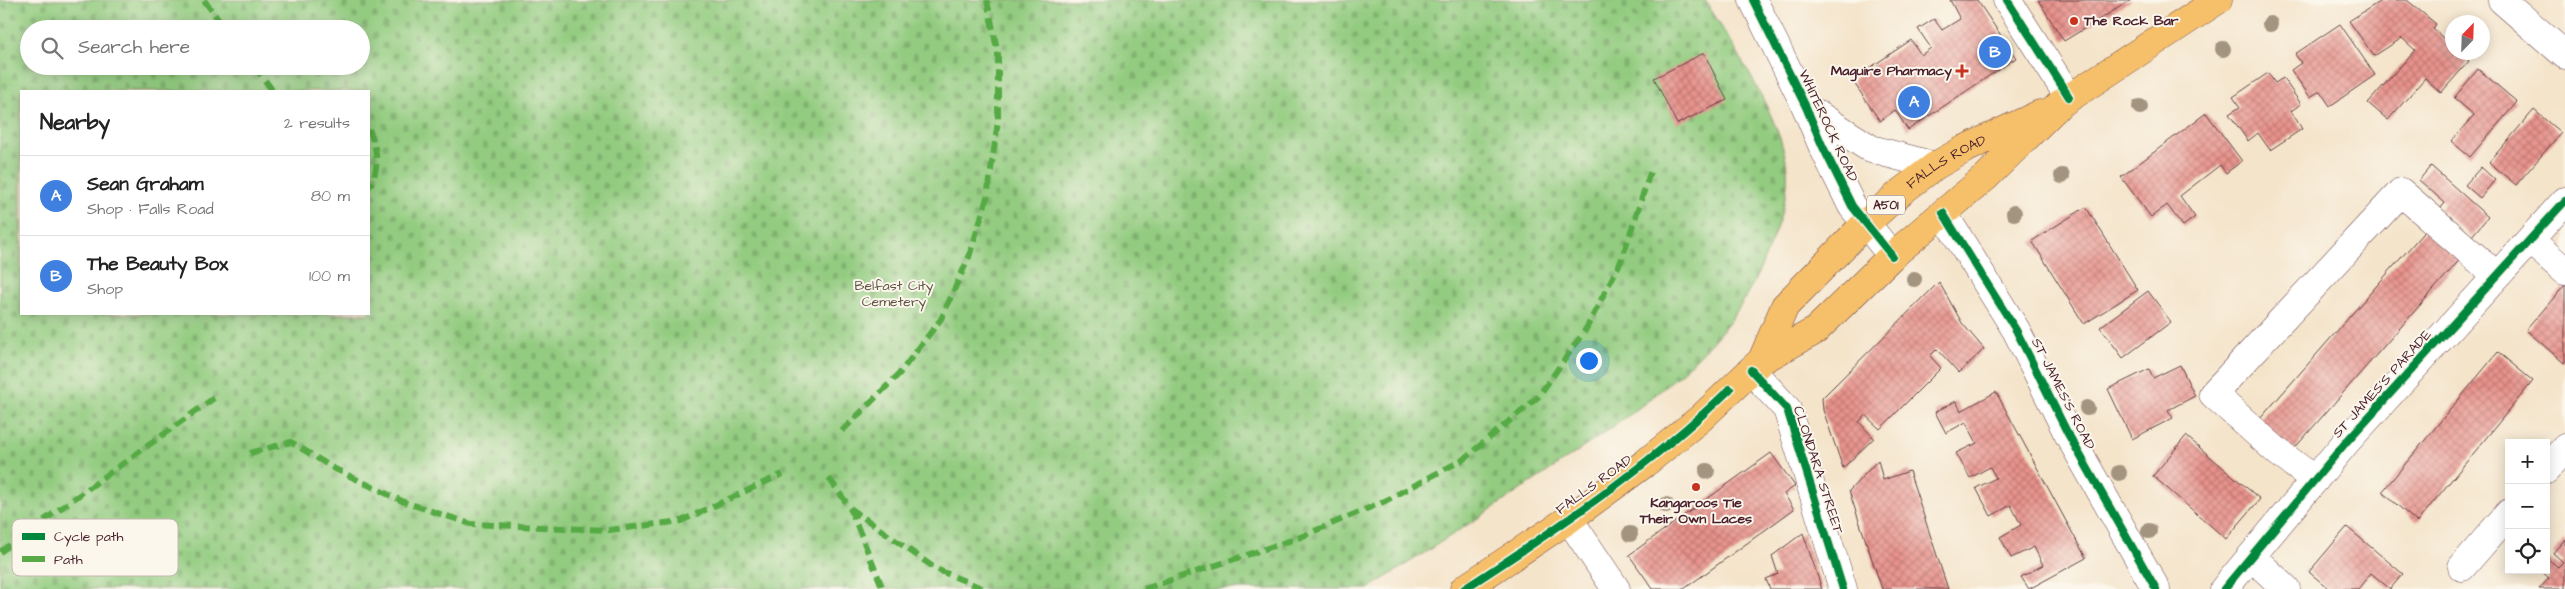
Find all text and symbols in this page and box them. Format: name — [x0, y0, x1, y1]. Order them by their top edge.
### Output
place label: The Rock Bar — [2083, 11, 2179, 31]
marker: The Rock Bar — [2068, 15, 2080, 27]
north arrow — [2445, 15, 2490, 60]
search box — [20, 20, 370, 75]
pin: B — [1979, 33, 2011, 71]
icon: search — [38, 34, 66, 62]
text: Search here — [78, 34, 190, 61]
place label: Maguire Pharmacy — [1831, 61, 1952, 82]
marker: Maguire Pharmacy — [1956, 65, 1968, 77]
street label: WHITEROCK ROAD — [1793, 67, 1863, 185]
pin: A — [1898, 83, 1930, 121]
text: Nearby — [40, 108, 110, 137]
text: 2 results — [284, 112, 350, 134]
street label: FALLS ROAD — [1902, 130, 1989, 194]
text: Sean Graham — [87, 171, 203, 198]
text: A — [51, 185, 61, 207]
text: 80 m — [311, 185, 350, 207]
road number: A501 — [1867, 196, 1905, 214]
text: Shop · Falls Road — [87, 198, 214, 220]
text: The Beauty Box — [87, 251, 228, 278]
text: B — [50, 265, 62, 287]
text: 100 m — [309, 265, 350, 287]
park label: Belfast City Cemetery — [855, 276, 934, 312]
text: Shop — [87, 278, 123, 300]
street label: ST JAMES'S PARADE — [2328, 325, 2437, 443]
street label: ST JAMES'S ROAD — [2026, 335, 2100, 453]
your location — [1576, 348, 1602, 374]
street label: CLONDARA STREET — [1788, 403, 1848, 537]
map controls — [2505, 439, 2550, 574]
button: + — [2505, 439, 2550, 484]
street label: FALLS ROAD — [1552, 450, 1636, 520]
marker: Kangaroos Tie Their Own Laces — [1690, 481, 1702, 493]
button: − — [2505, 484, 2550, 529]
place label: Kangaroos Tie Their Own Laces — [1639, 493, 1752, 529]
legend — [12, 519, 178, 576]
text: Cycle path — [54, 527, 123, 547]
button: locate — [2505, 529, 2550, 574]
text: Path — [54, 550, 83, 570]

